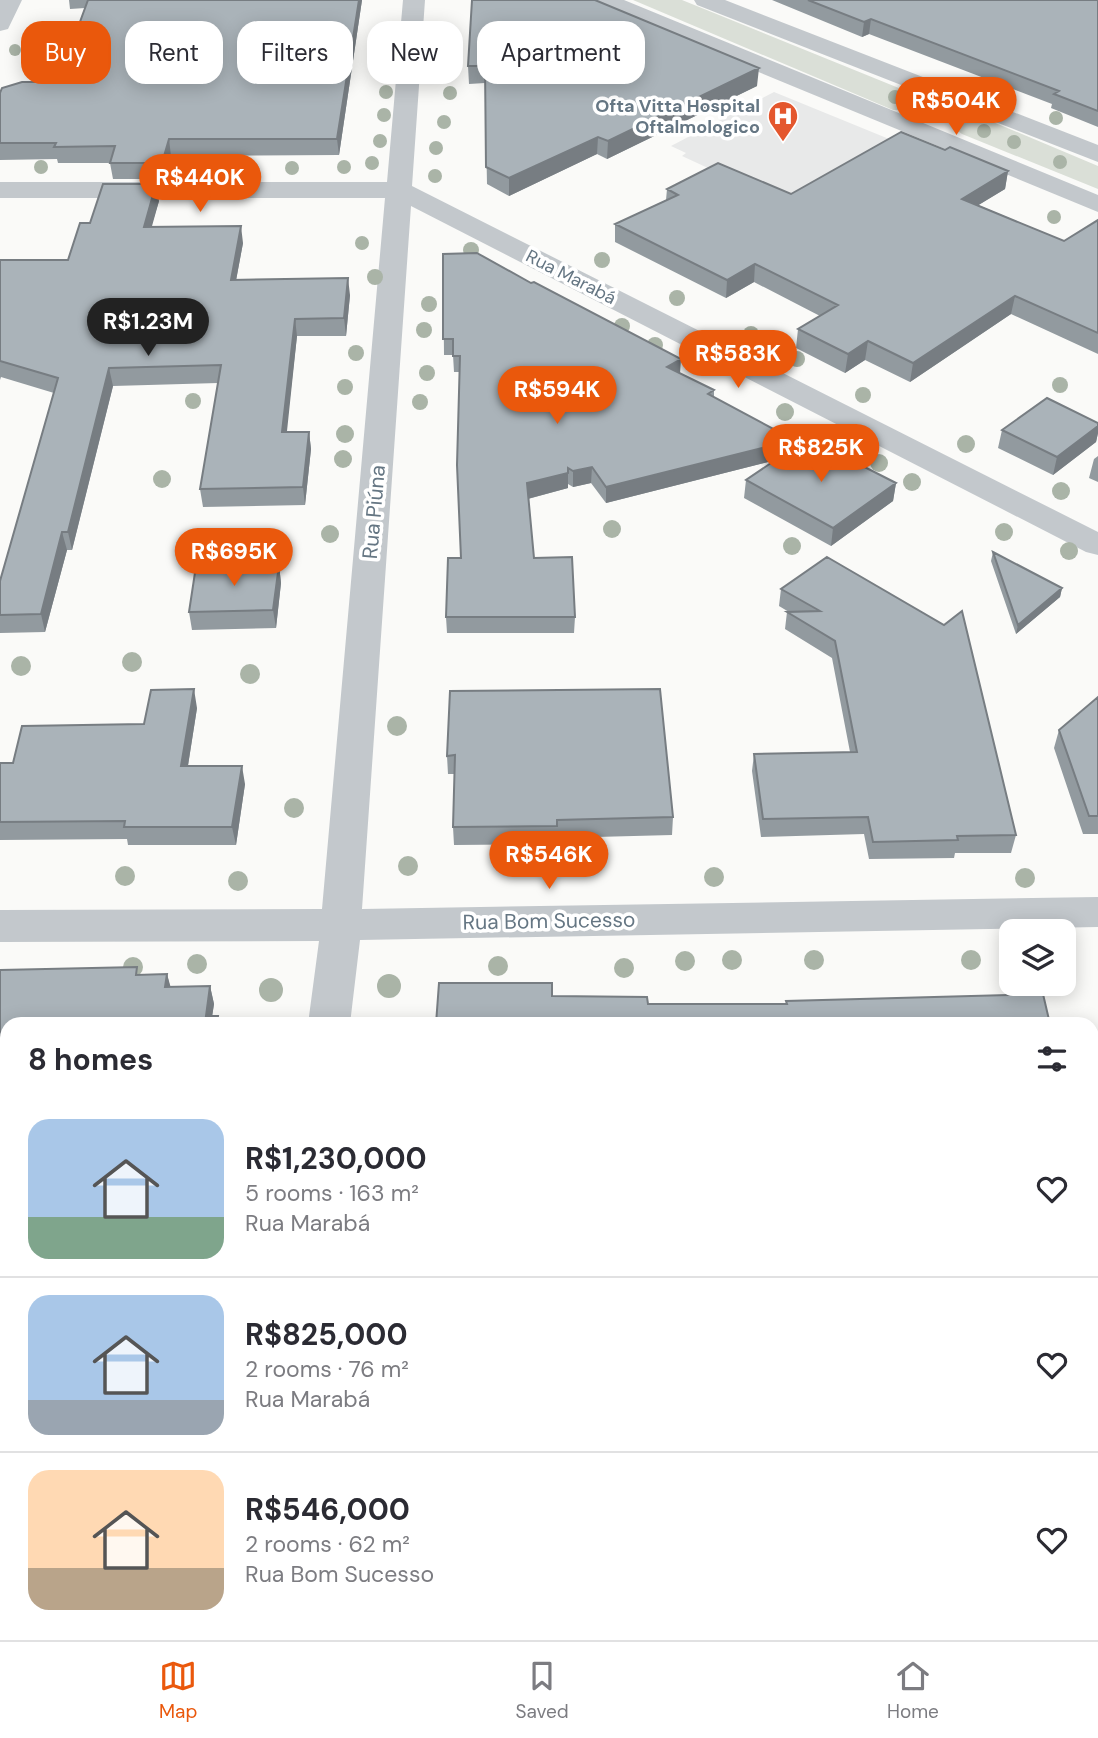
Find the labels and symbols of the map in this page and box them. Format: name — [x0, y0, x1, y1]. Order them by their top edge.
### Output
pin: R$504K — [899, 78, 1013, 137]
place label: Ofta Vitta Hospital Oftalmologico — [595, 94, 760, 139]
hospital icon: Ofta Vitta Hospital Oftalmologico — [766, 99, 800, 143]
pin: R$440K — [143, 154, 257, 214]
street label: Rua Marabá — [522, 244, 620, 310]
pin: R$1.23M — [83, 298, 213, 358]
pin: R$583K — [681, 330, 795, 390]
pin: R$594K — [500, 366, 614, 426]
pin: R$825K — [764, 424, 878, 484]
street label: Rua Piúna — [356, 464, 392, 560]
pin: R$695K — [177, 528, 291, 588]
pin: R$546K — [492, 832, 606, 891]
street label: Rua Bom Sucesso — [462, 905, 636, 937]

